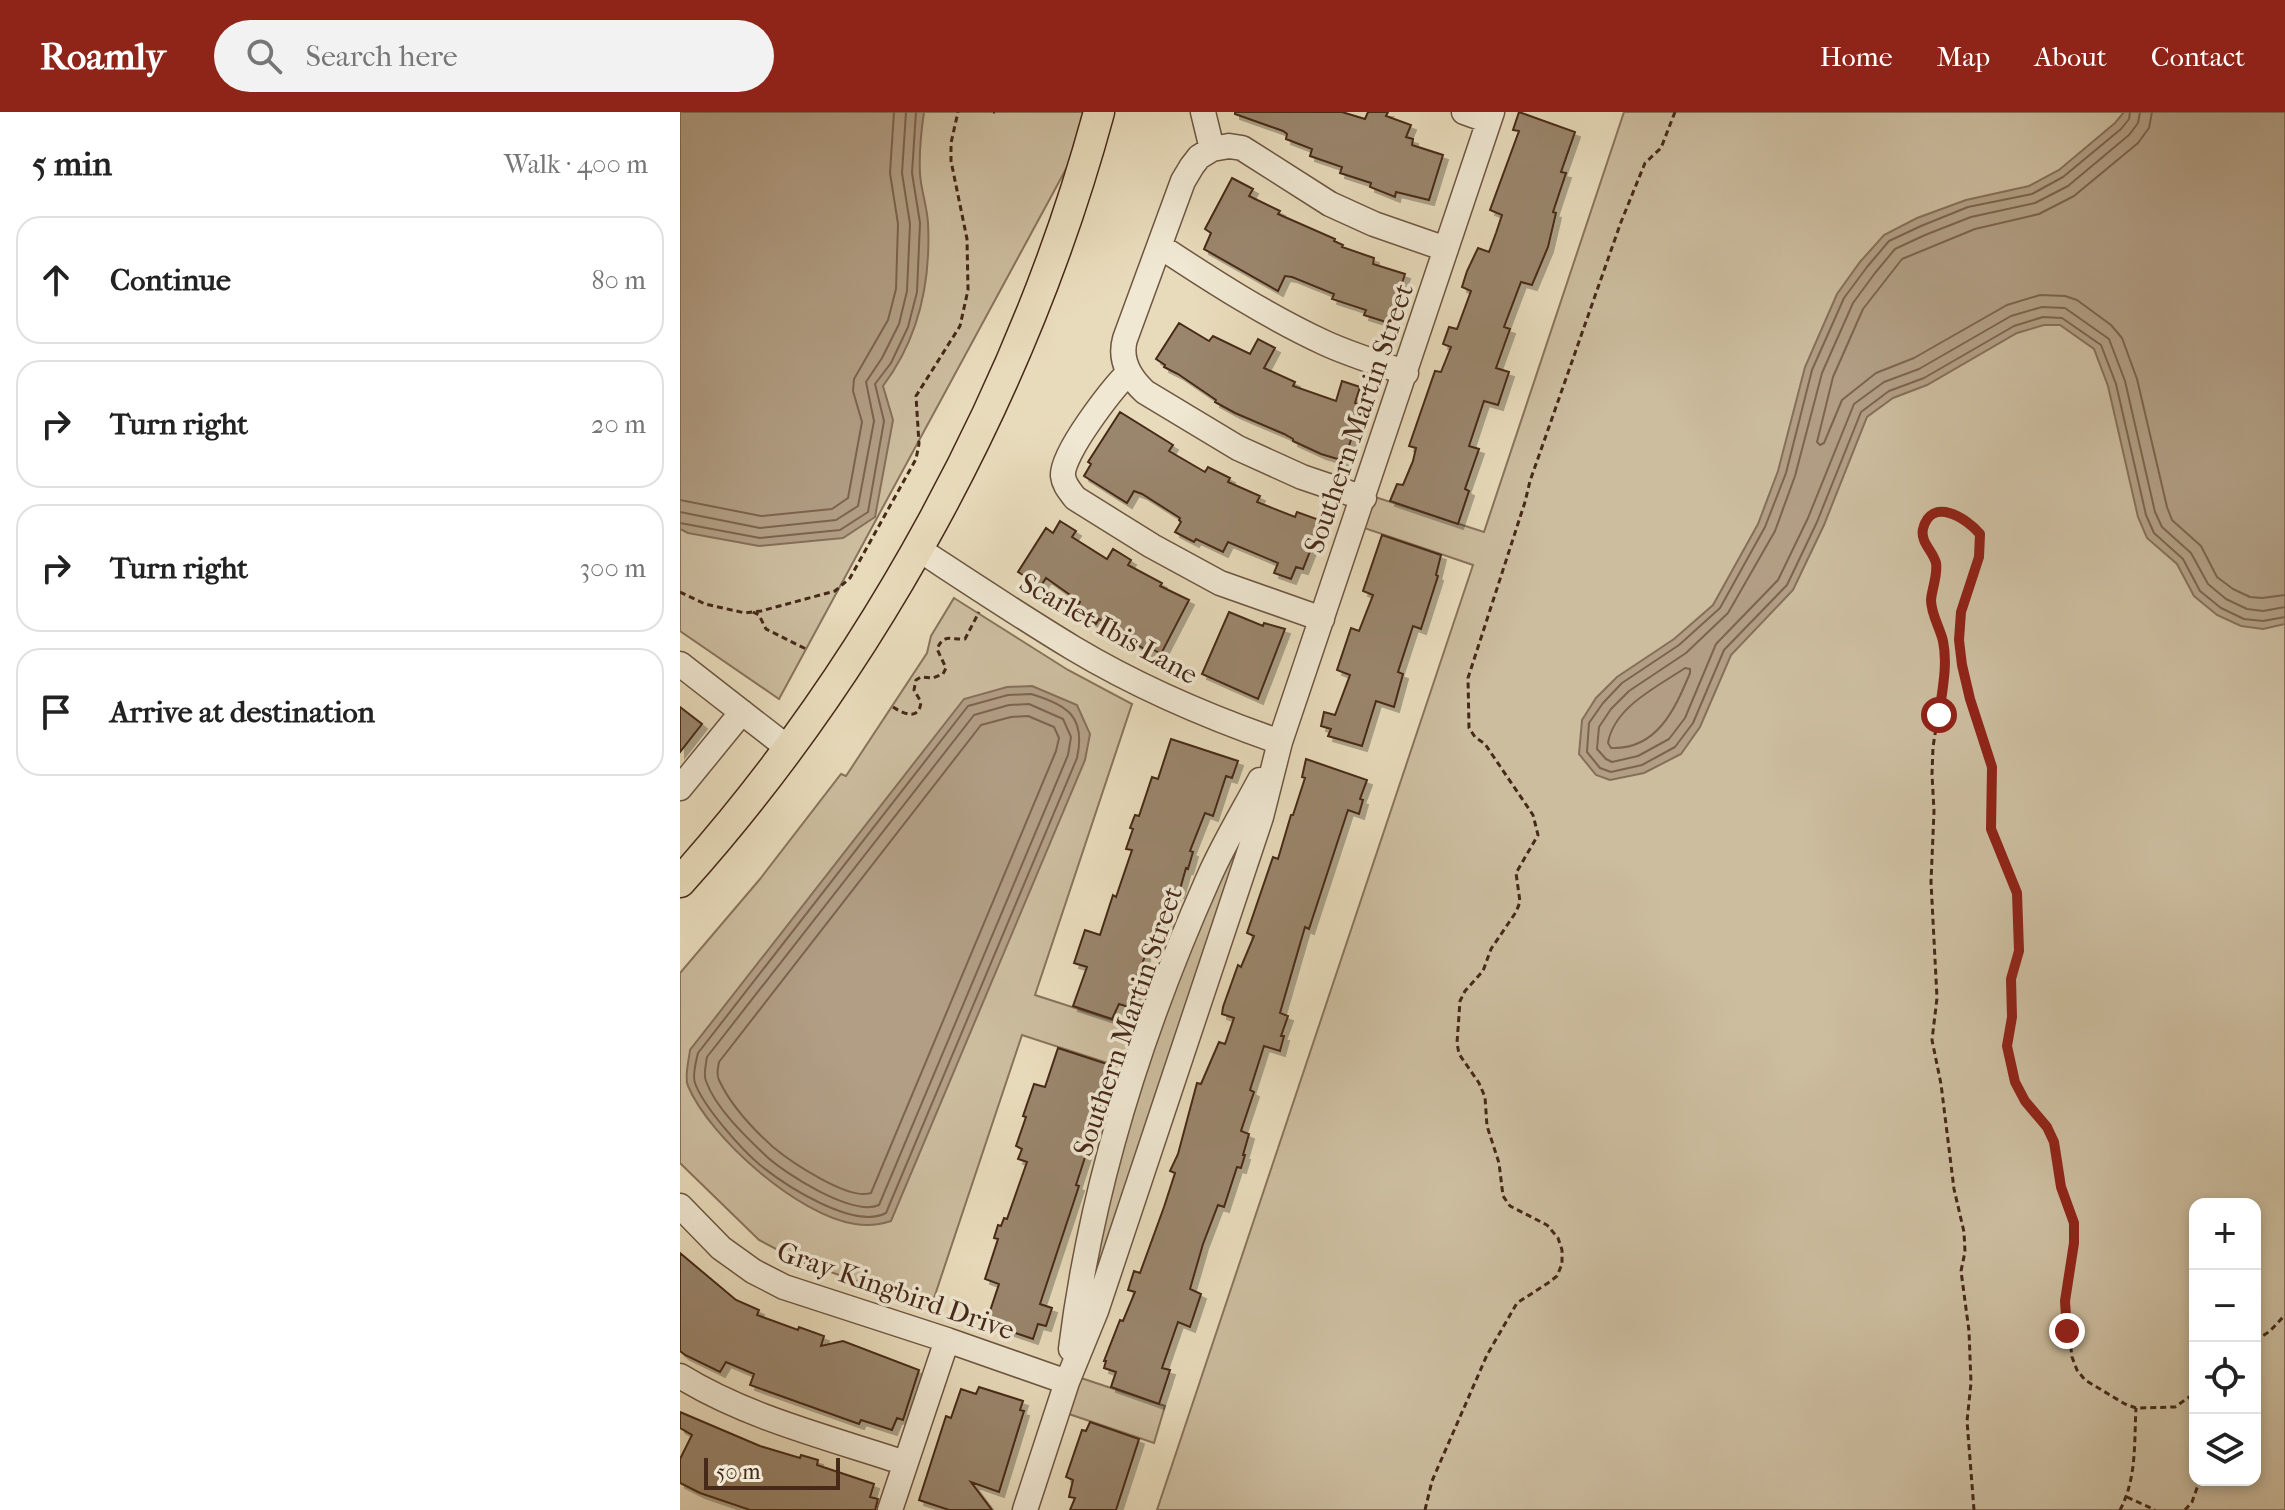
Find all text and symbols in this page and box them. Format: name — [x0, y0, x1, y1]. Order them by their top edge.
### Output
search box — [214, 20, 774, 92]
text: Roamly — [40, 34, 166, 79]
icon: search — [242, 34, 286, 78]
text: Search here — [306, 39, 458, 74]
text: Home — [1820, 40, 1893, 73]
text: Map — [1937, 40, 1990, 73]
text: About — [2034, 40, 2107, 73]
text: Contact — [2151, 40, 2245, 73]
text: 5 min — [32, 144, 112, 184]
text: Walk · 400 m — [504, 149, 648, 180]
icon: ahead — [34, 258, 78, 302]
text: Continue — [110, 263, 231, 298]
text: 80 m — [591, 265, 646, 296]
street label: Southern Martin Street — [1297, 279, 1420, 557]
icon: right — [34, 402, 78, 446]
text: Turn right — [110, 407, 248, 442]
text: 20 m — [591, 409, 646, 440]
icon: right — [34, 546, 78, 590]
text: Turn right — [110, 551, 248, 586]
text: 300 m — [579, 553, 646, 584]
street label: Scarlet Ibis Lane — [1014, 566, 1204, 691]
icon: arrive — [34, 690, 78, 734]
text: Arrive at destination — [110, 695, 375, 730]
route start — [1921, 697, 1957, 733]
street label: Southern Martin Street — [1066, 882, 1189, 1160]
map controls — [2189, 1198, 2261, 1486]
button: + — [2189, 1198, 2261, 1270]
street label: Gray Kingbird Drive — [773, 1234, 1019, 1347]
button: − — [2189, 1270, 2261, 1342]
route end — [2049, 1313, 2085, 1349]
button: locate — [2189, 1342, 2261, 1414]
button: layers — [2189, 1414, 2261, 1486]
scale bar — [704, 1454, 840, 1490]
text: 50 m — [716, 1459, 761, 1485]

